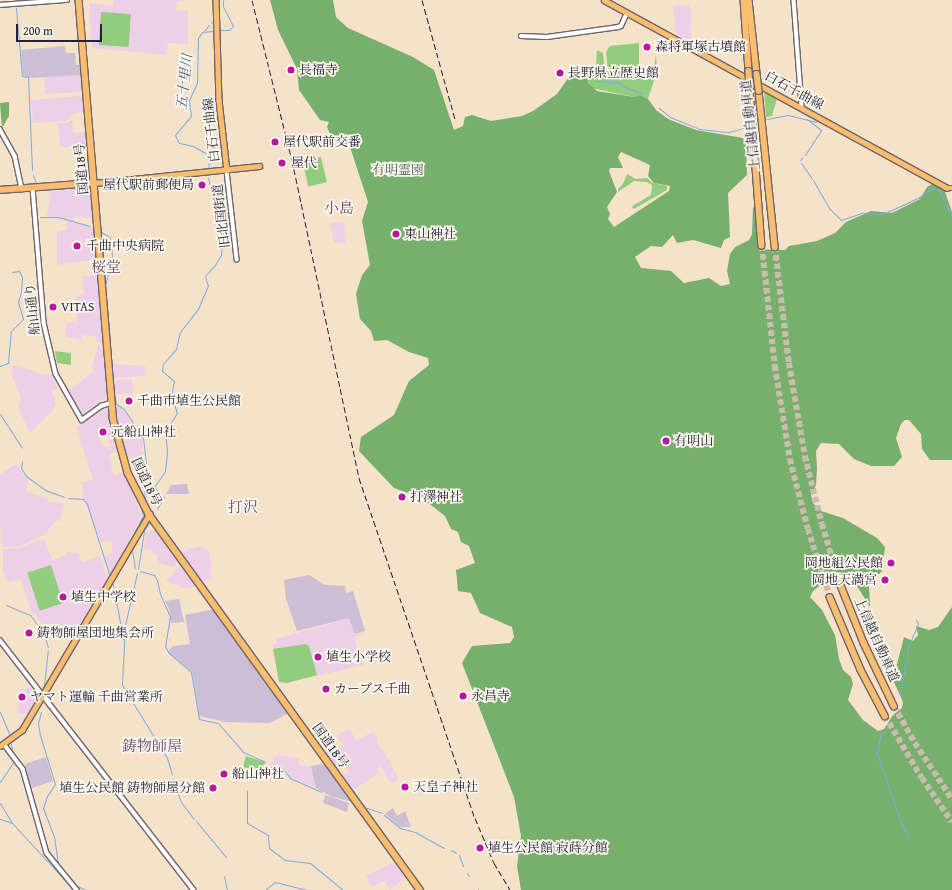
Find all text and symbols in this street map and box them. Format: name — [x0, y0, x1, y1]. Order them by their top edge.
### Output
scale bar — [18, 16, 104, 42]
text: 200 m — [23, 22, 53, 39]
place label: 森将軍塚古墳館 — [655, 39, 746, 55]
marker: 森将軍塚古墳館 — [642, 42, 652, 52]
water label: 五十里川 — [173, 53, 195, 111]
place label: 長福寺 — [299, 62, 338, 78]
marker: 長福寺 — [286, 65, 296, 75]
place label: 長野県立歴史館 — [568, 65, 659, 81]
marker: 長野県立歴史館 — [555, 68, 565, 78]
street label: 白石千曲線 — [762, 68, 826, 114]
street label: 上信越自動車道 — [738, 79, 764, 171]
street label: 白石千曲線 — [201, 97, 223, 163]
place label: 屋代駅前交番 — [283, 134, 361, 150]
marker: 屋代駅前交番 — [270, 137, 280, 147]
street label: 国道18号 — [72, 143, 92, 195]
place label: 屋代 — [291, 155, 317, 171]
marker: 屋代 — [276, 157, 288, 169]
park label: 有明霊園 — [372, 162, 424, 178]
place label: 屋代駅前郵便局 — [103, 177, 194, 193]
marker: 屋代駅前郵便局 — [197, 180, 207, 190]
street label: 旧北国街道 — [210, 183, 234, 249]
district label: 小島 — [324, 199, 354, 217]
place label: 東山神社 — [404, 226, 456, 242]
marker: 東山神社 — [391, 229, 401, 239]
place label: 千曲中央病院 — [86, 238, 164, 254]
marker: 千曲中央病院 — [71, 240, 83, 252]
district label: 桜堂 — [91, 258, 121, 276]
street label: 船山通り — [23, 282, 43, 336]
place label: VITAS — [61, 299, 94, 315]
marker: VITAS — [48, 302, 58, 312]
place label: 千曲市埴生公民館 — [137, 393, 241, 409]
marker: 千曲市埴生公民館 — [124, 396, 134, 406]
place label: 元船山神社 — [111, 424, 176, 440]
marker: 元船山神社 — [98, 427, 108, 437]
place label: 有明山 — [674, 433, 713, 449]
marker: 有明山 — [661, 436, 671, 446]
street label: 国道18号 — [128, 455, 164, 509]
place label: 打澤神社 — [410, 489, 462, 505]
marker: 打澤神社 — [397, 492, 407, 502]
district label: 打沢 — [228, 498, 258, 516]
place label: 岡地組公民館 — [805, 555, 883, 571]
marker: 岡地組公民館 — [886, 558, 896, 568]
place label: 岡地天満宮 — [812, 572, 877, 588]
marker: 岡地天満宮 — [880, 575, 890, 585]
place label: 埴生中学校 — [71, 589, 136, 605]
marker: 埴生中学校 — [58, 592, 68, 602]
street label: 上信越自動車道 — [850, 595, 902, 685]
place label: 鋳物師屋団地集会所 — [37, 625, 154, 641]
marker: 鋳物師屋団地集会所 — [24, 628, 34, 638]
place label: 埴生小学校 — [326, 649, 391, 665]
marker: 埴生小学校 — [313, 652, 323, 662]
place label: カーブス千曲 — [334, 681, 412, 697]
marker: カーブス千曲 — [321, 684, 331, 694]
place label: 永昌寺 — [471, 688, 510, 704]
place label: ヤマト運輸 千曲営業所 — [30, 689, 163, 705]
marker: 永昌寺 — [458, 691, 468, 701]
marker: ヤマト運輸 千曲営業所 — [17, 692, 27, 702]
street label: 国道18号 — [309, 721, 351, 771]
district label: 鋳物師屋 — [122, 737, 182, 755]
place label: 船山神社 — [232, 766, 284, 782]
marker: 船山神社 — [219, 769, 229, 779]
place label: 天皇子神社 — [413, 779, 478, 795]
place label: 埴生公民館 鋳物師屋分館 — [59, 780, 205, 796]
marker: 天皇子神社 — [400, 782, 410, 792]
marker: 埴生公民館 鋳物師屋分館 — [208, 783, 218, 793]
place label: 埴生公民館 寂蒔分館 — [488, 840, 608, 856]
marker: 埴生公民館 寂蒔分館 — [475, 843, 485, 853]

